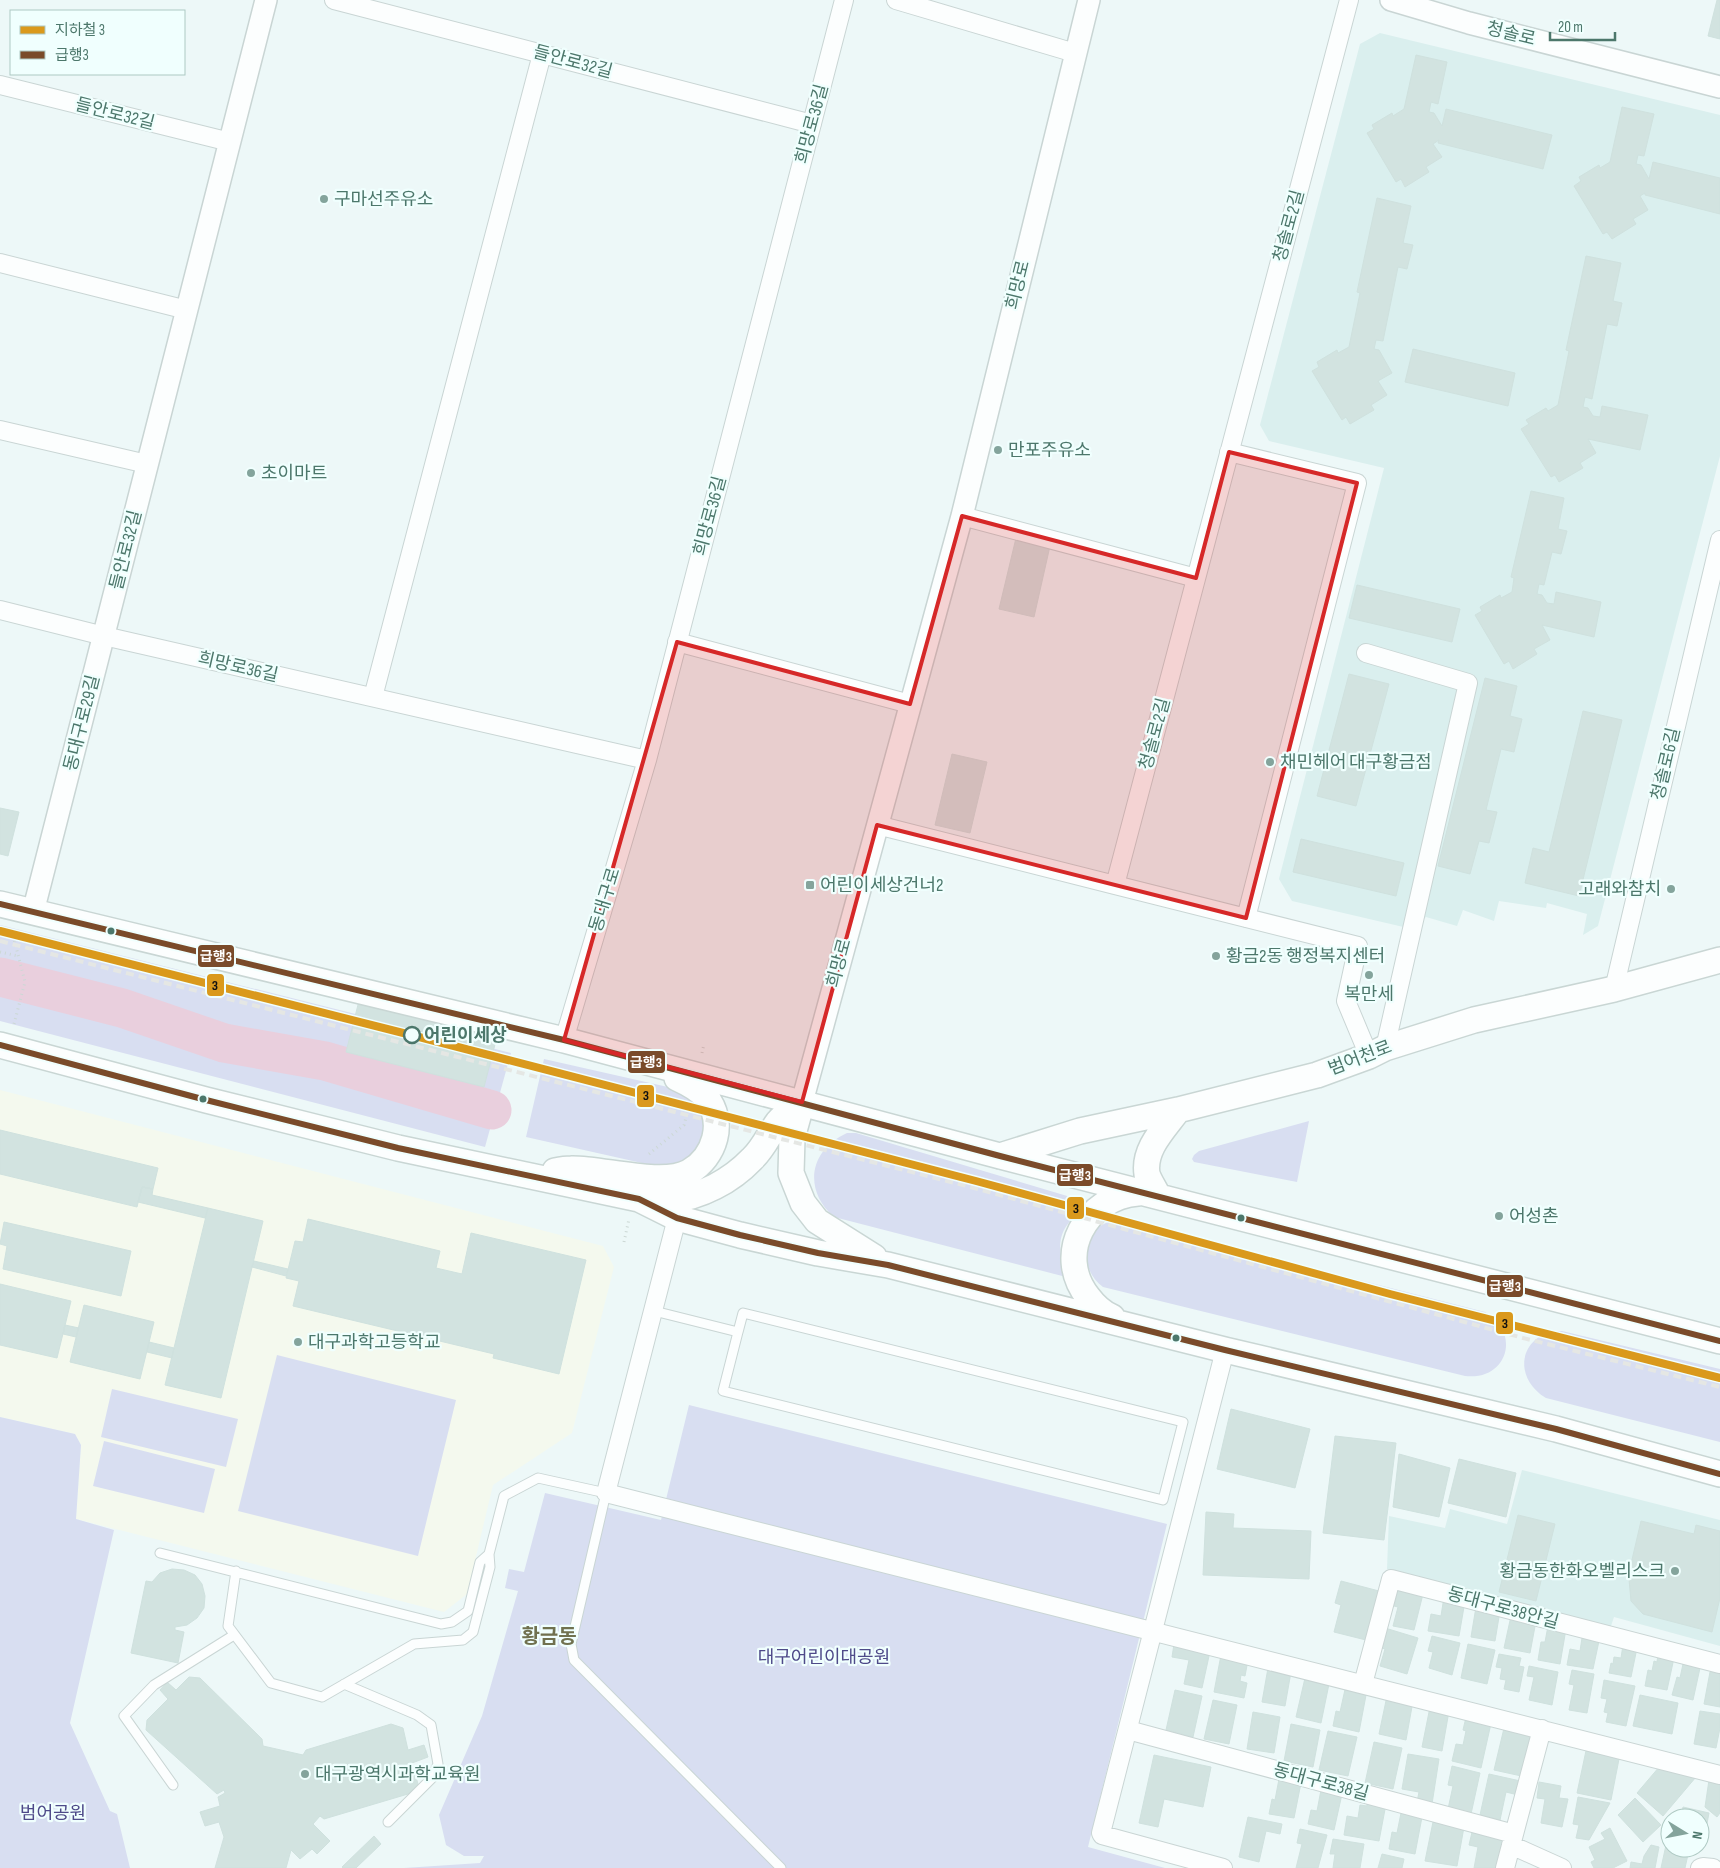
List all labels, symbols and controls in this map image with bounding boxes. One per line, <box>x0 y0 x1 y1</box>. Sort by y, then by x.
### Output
legend <box>10 10 185 75</box>
scale bar <box>1550 10 1615 42</box>
street label: 청솔로 <box>1484 18 1538 50</box>
text: 20 m <box>1558 18 1583 37</box>
text: 지하철 3 <box>55 21 105 40</box>
street label: 들안로32길 <box>531 41 615 83</box>
text: 급행3 <box>55 46 89 65</box>
street label: 희망로36길 <box>791 82 833 166</box>
street label: 들안로32길 <box>73 94 157 134</box>
street label: 청솔로2길 <box>1269 188 1309 264</box>
place label: 구마선주유소 <box>334 189 433 210</box>
marker: 구마선주유소 <box>318 193 330 205</box>
street label: 희망로 <box>1002 258 1034 312</box>
place label: 만포주유소 <box>1008 440 1091 461</box>
marker: 만포주유소 <box>992 444 1004 456</box>
place label: 초이마트 <box>261 463 327 484</box>
marker: 초이마트 <box>245 467 257 479</box>
street label: 희망로36길 <box>689 474 731 558</box>
street label: 들안로32길 <box>106 508 146 592</box>
street label: 희망로36길 <box>196 648 280 686</box>
street label: 동대구로29길 <box>60 673 104 773</box>
street label: 청솔로2길 <box>1135 696 1175 772</box>
street label: 청솔로6길 <box>1647 726 1685 802</box>
place label: 채민헤어 대구황금점 <box>1280 752 1432 773</box>
marker: 채민헤어 대구황금점 <box>1264 756 1276 768</box>
street label: 동대구로 <box>585 865 625 935</box>
place label: 어린이세상건너2 <box>820 875 943 896</box>
marker: 어린이세상건너2 <box>804 879 816 891</box>
place label: 고래와참치 <box>1578 879 1661 900</box>
marker: 고래와참치 <box>1665 883 1677 895</box>
unlabelled marker <box>106 926 116 936</box>
street label: 희망로 <box>822 936 856 990</box>
line badge: 급행3 <box>197 944 235 968</box>
place label: 황금2동 행정복지센터 <box>1226 946 1385 967</box>
text: 급행3 <box>200 948 232 965</box>
marker: 황금2동 행정복지센터 <box>1210 950 1222 962</box>
marker: 복만세 <box>1363 969 1375 981</box>
line badge: 3 <box>206 973 225 997</box>
text: 3 <box>212 977 218 994</box>
place label: 복만세 <box>1344 984 1394 1005</box>
place label: 어린이세상 <box>424 1025 507 1046</box>
marker: 어린이세상 <box>403 1026 421 1044</box>
street label: 범어천로 <box>1325 1036 1395 1080</box>
line badge: 급행3 <box>627 1050 666 1074</box>
text: 급행3 <box>630 1054 662 1071</box>
line badge: 3 <box>636 1084 655 1108</box>
text: 3 <box>643 1087 649 1104</box>
unlabelled marker <box>198 1094 208 1104</box>
line badge: 급행3 <box>1056 1163 1094 1187</box>
text: 급행3 <box>1059 1167 1091 1184</box>
line badge: 3 <box>1066 1196 1085 1220</box>
text: 3 <box>1073 1200 1079 1217</box>
place label: 어성촌 <box>1509 1206 1559 1227</box>
marker: 어성촌 <box>1493 1210 1505 1222</box>
unlabelled marker <box>1236 1213 1246 1223</box>
line badge: 급행3 <box>1486 1274 1524 1298</box>
text: 급행3 <box>1489 1278 1521 1295</box>
line badge: 3 <box>1495 1311 1514 1335</box>
text: 3 <box>1502 1315 1508 1332</box>
place label: 대구과학고등학교 <box>308 1332 440 1353</box>
unlabelled marker <box>1171 1333 1181 1343</box>
marker: 대구과학고등학교 <box>292 1336 304 1348</box>
place label: 황금동한화오벨리스크 <box>1499 1561 1665 1582</box>
marker: 황금동한화오벨리스크 <box>1669 1565 1681 1577</box>
street label: 동대구로38안길 <box>1445 1583 1561 1633</box>
district label: 황금동 <box>521 1625 577 1649</box>
park label: 대구어린이대공원 <box>758 1647 890 1668</box>
street label: 동대구로38길 <box>1271 1759 1371 1805</box>
place label: 대구광역시과학교육원 <box>315 1764 481 1785</box>
marker: 대구광역시과학교육원 <box>299 1768 311 1780</box>
park label: 범어공원 <box>20 1803 86 1824</box>
north arrow <box>1660 1808 1710 1858</box>
text: N <box>1688 1830 1706 1840</box>

